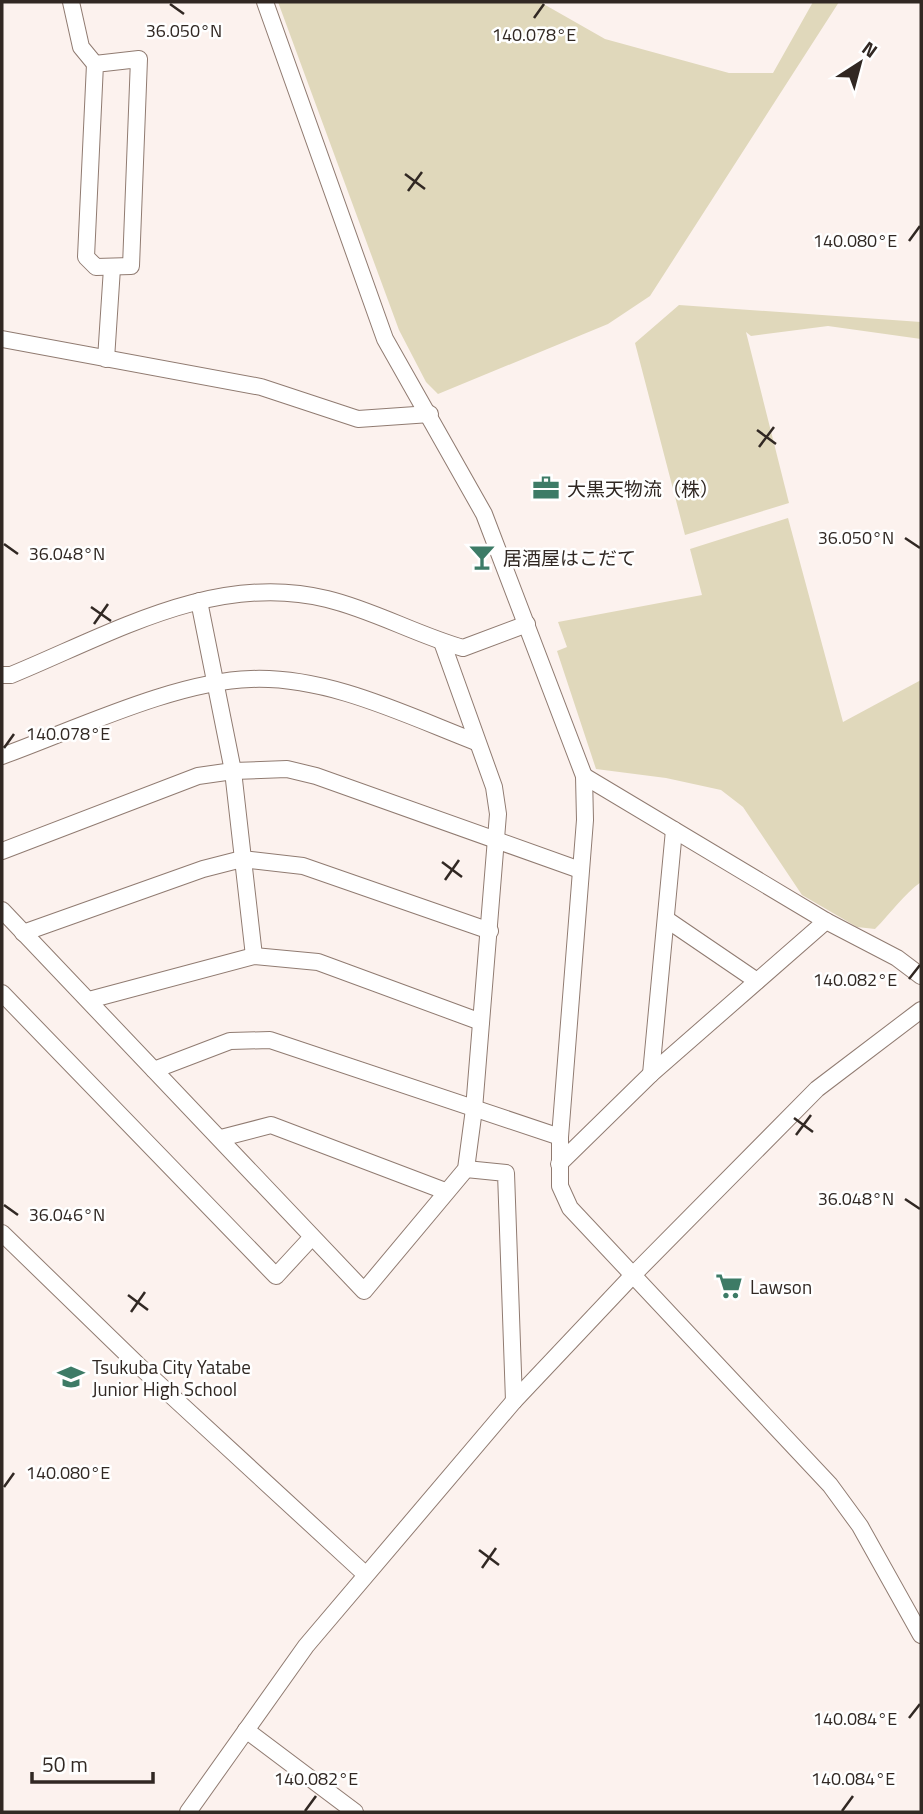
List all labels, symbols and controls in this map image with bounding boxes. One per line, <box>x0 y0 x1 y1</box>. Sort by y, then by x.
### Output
text: 36.050°N <box>146 17 222 44</box>
text: 140.078°E <box>492 21 576 48</box>
north arrow <box>825 28 895 98</box>
text: N <box>856 33 884 64</box>
text: 140.080°E <box>813 227 897 254</box>
office icon: 大黒天物流（株） <box>531 473 561 503</box>
place label: 大黒天物流（株） <box>567 474 719 503</box>
text: 36.050°N <box>818 524 894 551</box>
text: 36.048°N <box>29 540 105 567</box>
bar icon: 居酒屋はこだて <box>467 542 497 572</box>
place label: 居酒屋はこだて <box>503 543 636 572</box>
text: 140.078°E <box>26 720 110 747</box>
text: 140.082°E <box>813 966 897 993</box>
text: 36.048°N <box>818 1185 894 1212</box>
text: 36.046°N <box>29 1201 105 1228</box>
supermarket icon: Lawson <box>714 1271 744 1301</box>
place label: Lawson <box>750 1272 812 1301</box>
place label: Tsukuba City Yatabe Junior High School <box>92 1352 251 1403</box>
school or university icon: Tsukuba City Yatabe Junior High School <box>56 1362 86 1392</box>
text: 140.080°E <box>26 1459 110 1486</box>
text: 140.084°E <box>813 1705 897 1732</box>
scale bar <box>32 1741 152 1785</box>
text: 50 m <box>42 1748 88 1780</box>
text: 140.082°E <box>274 1765 358 1792</box>
text: 140.084°E <box>811 1765 895 1792</box>

